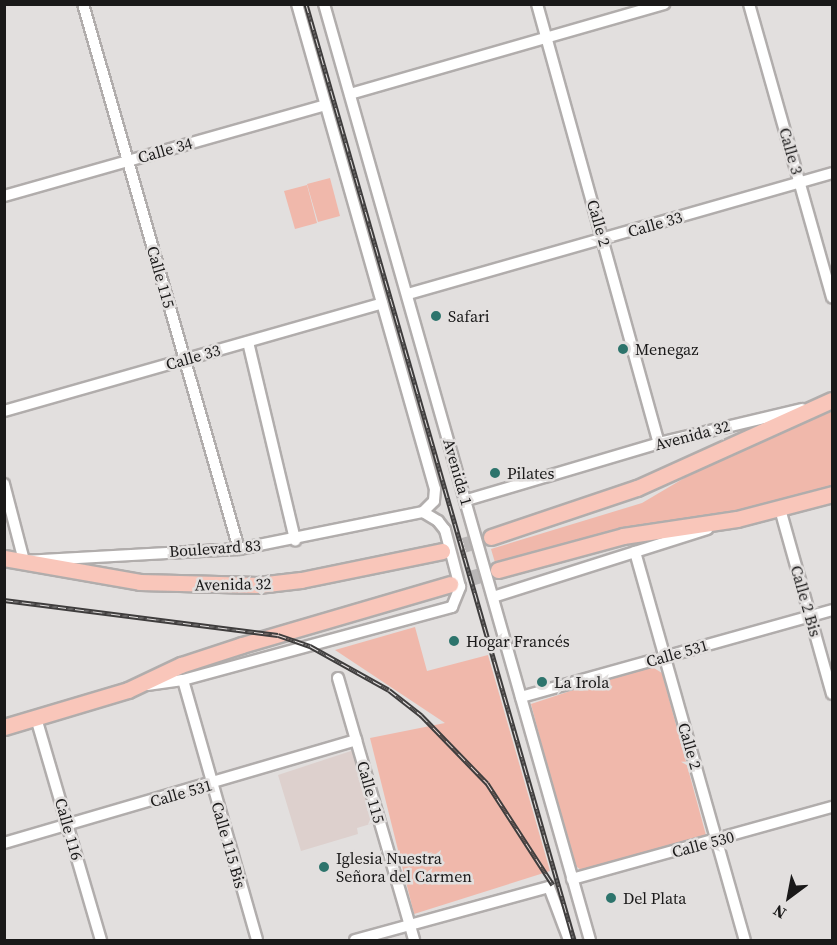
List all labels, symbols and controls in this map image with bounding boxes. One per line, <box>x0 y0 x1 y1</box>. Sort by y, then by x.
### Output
street label: Calle 3 <box>775 125 807 177</box>
street label: Calle 34 <box>136 133 194 167</box>
street label: Calle 2 <box>583 197 615 249</box>
street label: Calle 33 <box>626 207 684 241</box>
street label: Calle 115 <box>143 244 179 310</box>
place label: Safari <box>448 306 490 326</box>
marker: Safari <box>429 309 443 323</box>
place label: Menegaz <box>635 339 699 359</box>
street label: Calle 33 <box>164 340 222 374</box>
marker: Menegaz <box>616 342 630 356</box>
street label: Avenida 32 <box>652 416 732 454</box>
street label: Avenida 1 <box>439 436 477 508</box>
place label: Pilates <box>507 463 554 483</box>
marker: Pilates <box>488 466 502 480</box>
street label: Boulevard 83 <box>168 535 262 561</box>
street label: Calle 2 Bis <box>787 563 825 639</box>
street label: Avenida 32 <box>194 574 272 594</box>
place label: Hogar Francés <box>466 631 570 651</box>
marker: Hogar Francés <box>447 634 461 648</box>
street label: Calle 531 <box>644 635 710 671</box>
place label: La Irola <box>554 672 609 692</box>
marker: La Irola <box>535 675 549 689</box>
street label: Calle 2 <box>674 720 706 772</box>
street label: Calle 115 <box>353 759 389 825</box>
street label: Calle 531 <box>148 775 214 811</box>
street label: Calle 116 <box>51 796 87 862</box>
street label: Calle 115 Bis <box>207 799 251 891</box>
street label: Calle 530 <box>670 826 736 862</box>
place label: Iglesia Nuestra Señora del Carmen <box>336 848 472 886</box>
marker: Iglesia Nuestra Señora del Carmen <box>317 860 331 874</box>
north arrow <box>759 867 819 927</box>
place label: Del Plata <box>623 888 686 908</box>
marker: Del Plata <box>604 891 618 905</box>
text: N <box>769 900 790 925</box>

